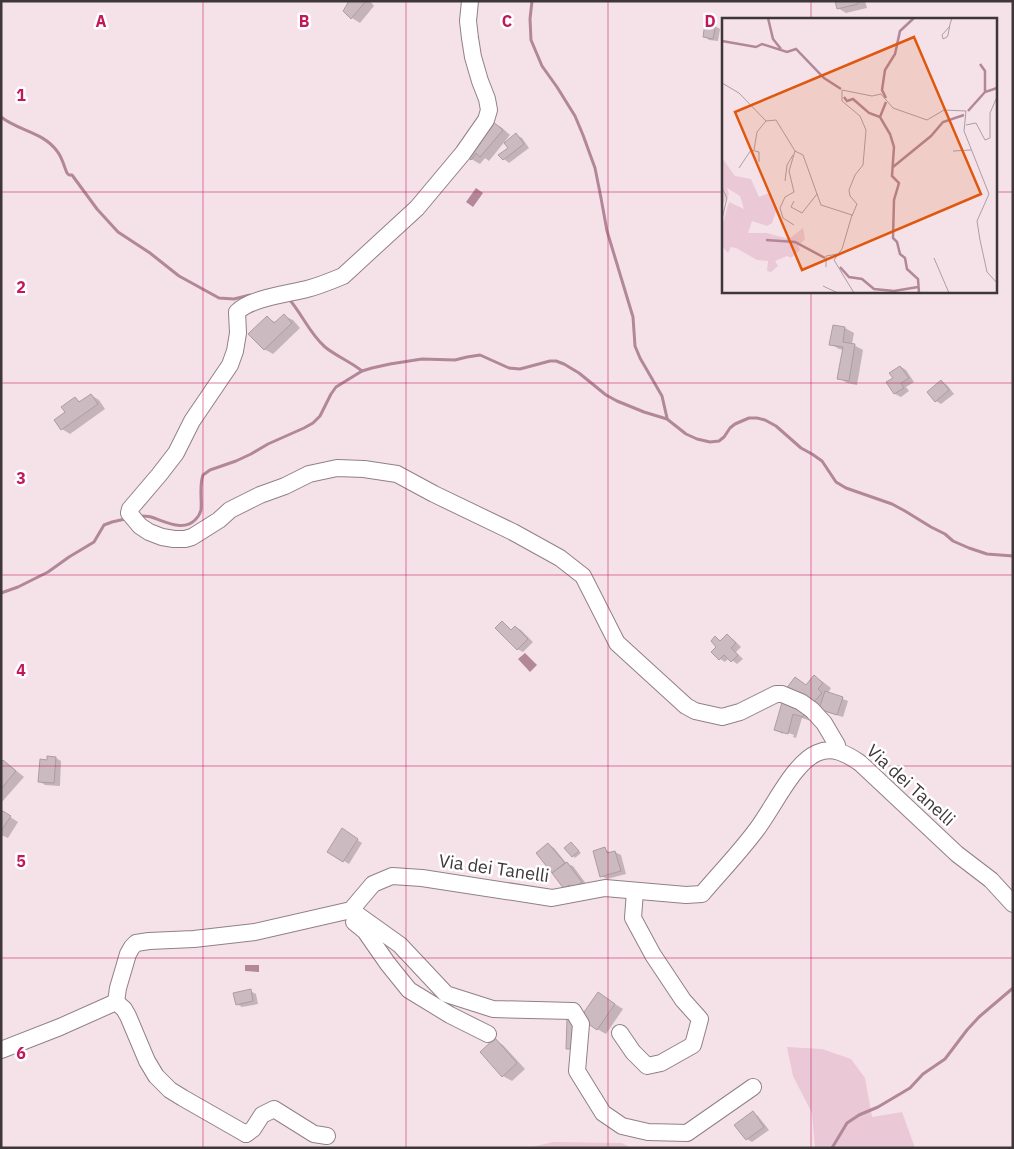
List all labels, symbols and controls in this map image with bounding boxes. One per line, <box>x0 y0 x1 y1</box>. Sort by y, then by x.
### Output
text: A <box>96 11 107 31</box>
text: B <box>299 11 310 31</box>
text: C <box>502 11 512 31</box>
text: D <box>704 11 716 31</box>
inset map <box>722 18 996 292</box>
text: 1 <box>16 85 26 105</box>
text: 2 <box>16 277 26 297</box>
text: 3 <box>16 468 26 488</box>
text: 4 <box>16 660 26 680</box>
street label: Via dei Tanelli <box>862 739 960 831</box>
street label: Via dei Tanelli <box>437 849 551 887</box>
text: 5 <box>16 851 26 871</box>
text: 6 <box>16 1043 26 1063</box>

